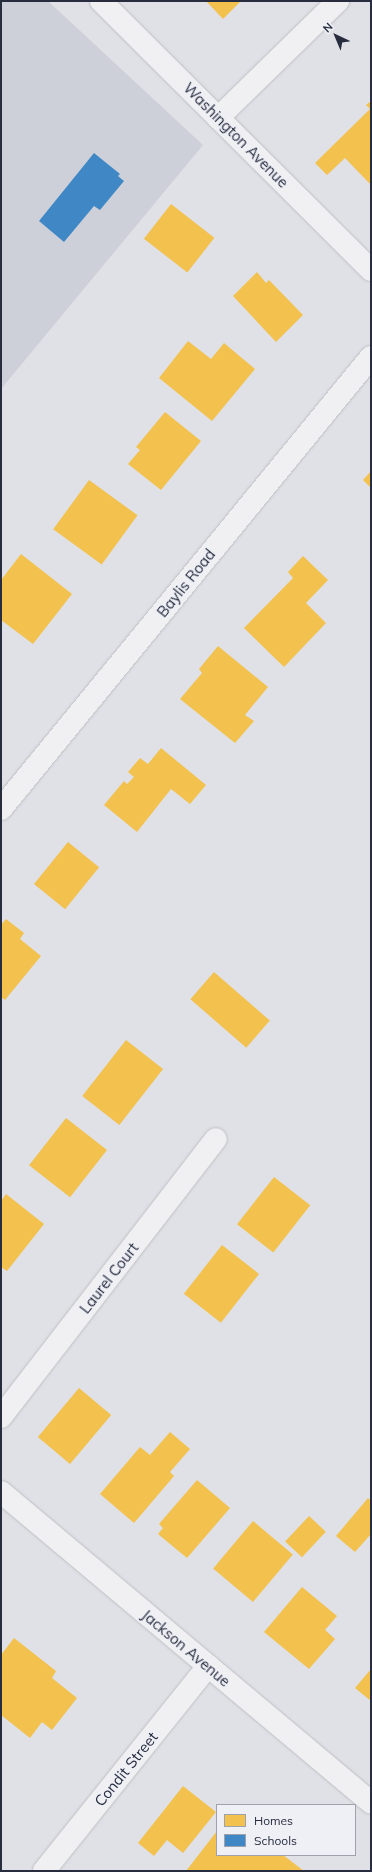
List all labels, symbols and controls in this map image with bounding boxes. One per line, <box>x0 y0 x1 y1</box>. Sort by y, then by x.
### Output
north arrow <box>316 16 356 56</box>
text: N <box>320 19 336 35</box>
street label: Washington Avenue <box>180 79 292 191</box>
street label: Baylis Road <box>153 545 219 621</box>
street label: Laurel Court <box>76 1239 142 1317</box>
street label: Jackson Avenue <box>138 1606 234 1690</box>
street label: Condit Street <box>91 1728 161 1810</box>
legend <box>216 1804 356 1856</box>
text: Homes <box>254 1813 293 1828</box>
text: Schools <box>254 1833 297 1848</box>

